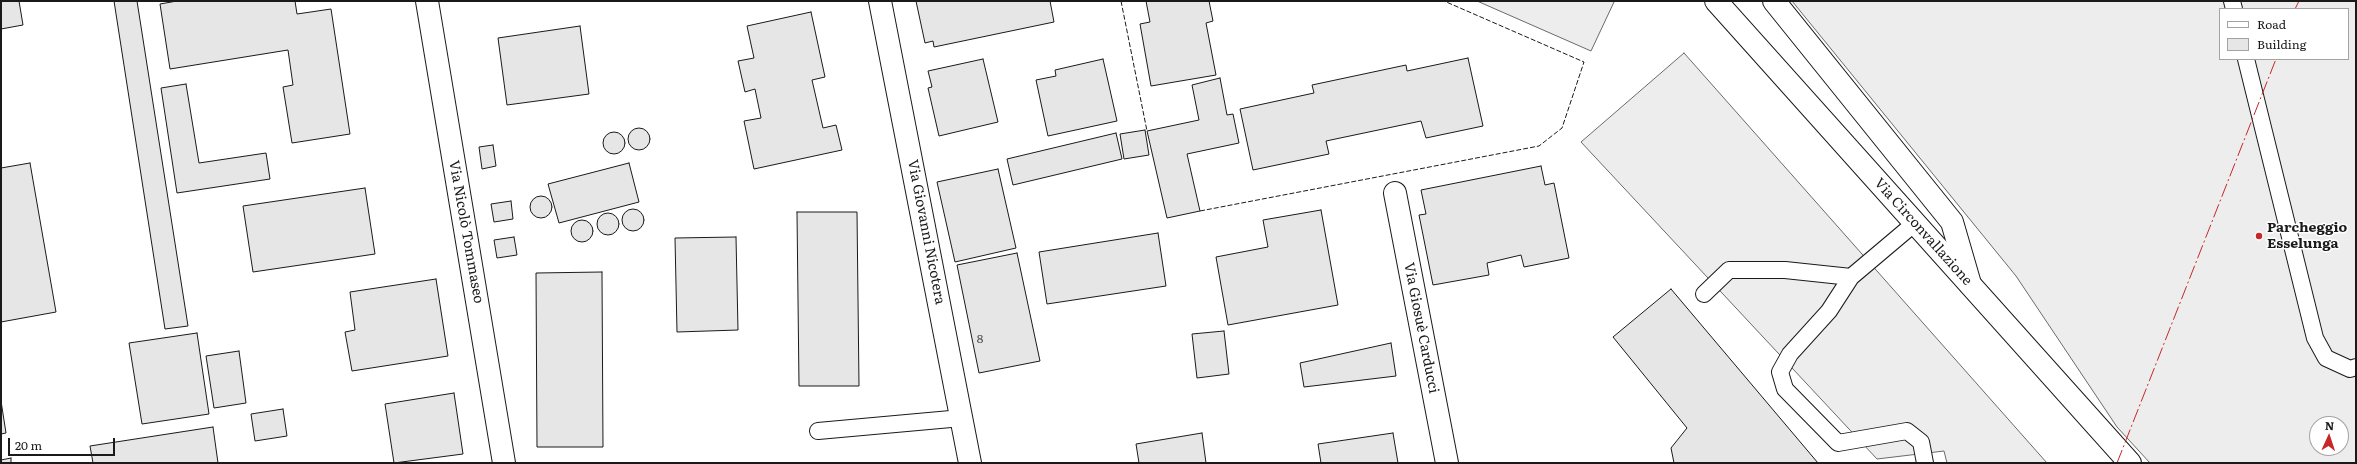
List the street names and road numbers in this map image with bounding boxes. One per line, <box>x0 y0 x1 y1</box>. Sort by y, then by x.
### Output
street label: Via Giovanni Nicotera <box>904 158 948 306</box>
street label: Via Nicolò Tommaseo <box>445 159 487 305</box>
street label: Via Circonvallazione <box>1870 175 1976 289</box>
street label: Via Giosuè Carducci <box>1400 261 1442 395</box>

